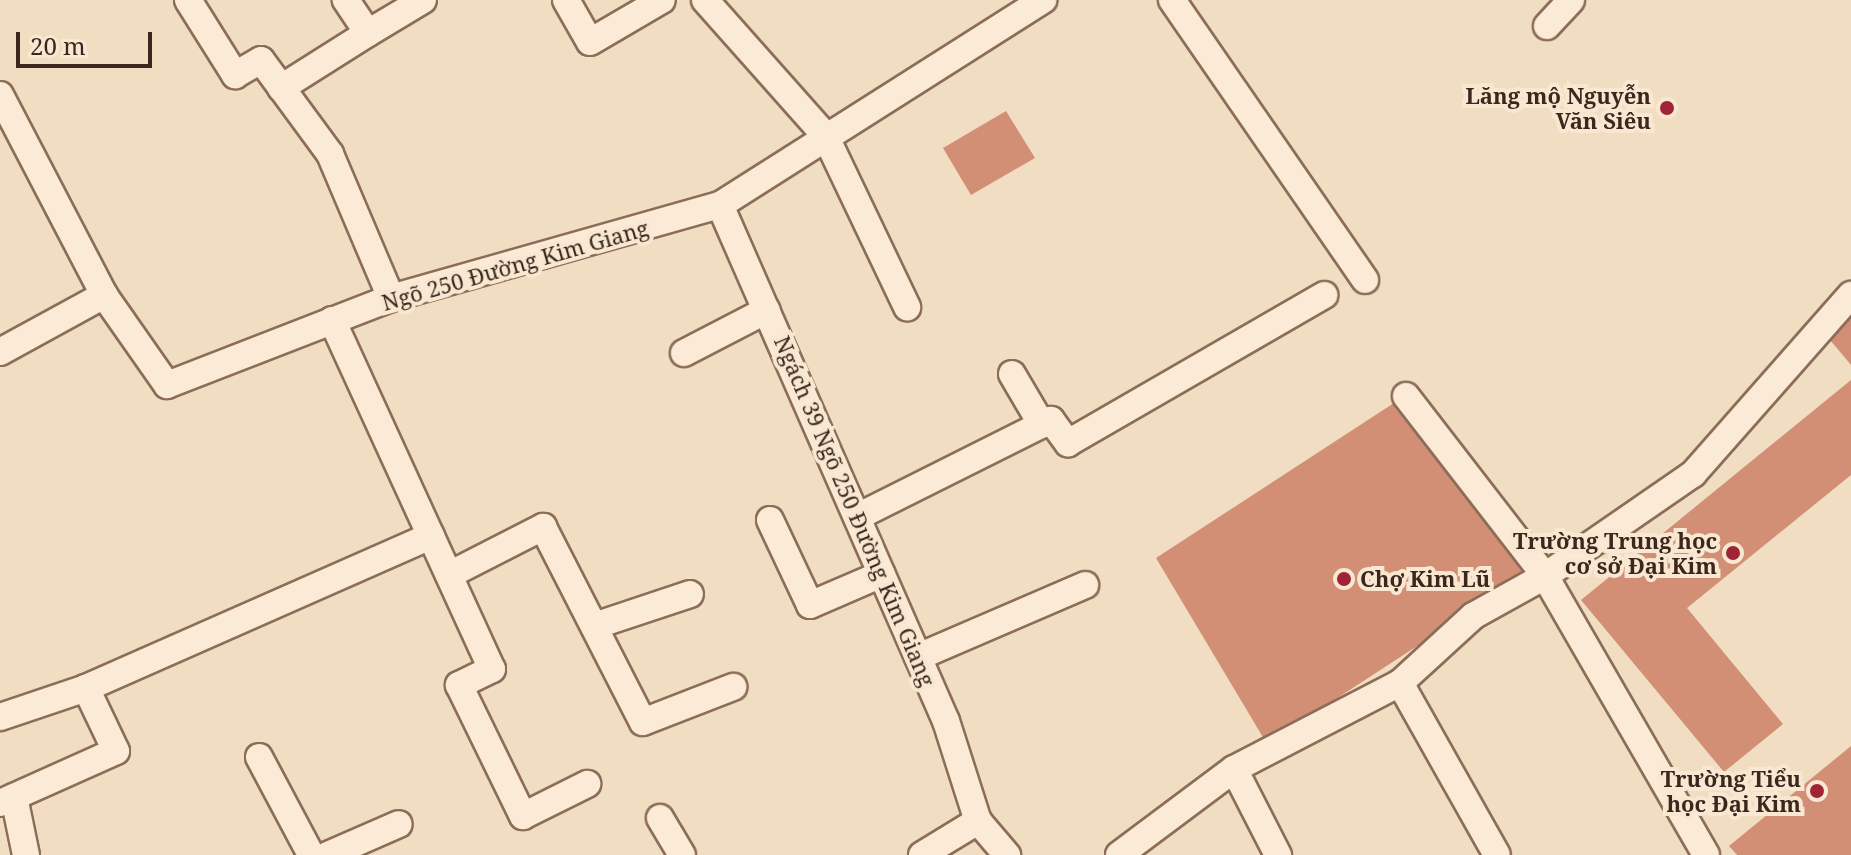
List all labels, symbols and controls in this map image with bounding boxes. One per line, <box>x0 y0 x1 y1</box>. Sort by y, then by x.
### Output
scale bar <box>20 16 156 66</box>
text: 20 m <box>30 29 86 62</box>
place label: Lăng mộ Nguyễn Văn Siêu <box>1465 82 1651 134</box>
marker: Lăng mộ Nguyễn Văn Siêu <box>1658 99 1676 117</box>
street label: Ngõ 250 Đường Kim Giang <box>379 214 651 316</box>
street label: Ngách 39 Ngõ 250 Đường Kim Giang <box>769 332 941 690</box>
place label: Trường Trung học cơ sở Đại Kim <box>1513 527 1717 578</box>
marker: Trường Trung học cơ sở Đại Kim <box>1724 544 1742 562</box>
place label: Chợ Kim Lũ <box>1360 566 1490 592</box>
marker: Chợ Kim Lũ <box>1335 570 1353 588</box>
place label: Trường Tiểu học Đại Kim <box>1661 765 1801 816</box>
marker: Trường Tiểu học Đại Kim <box>1808 782 1826 800</box>

